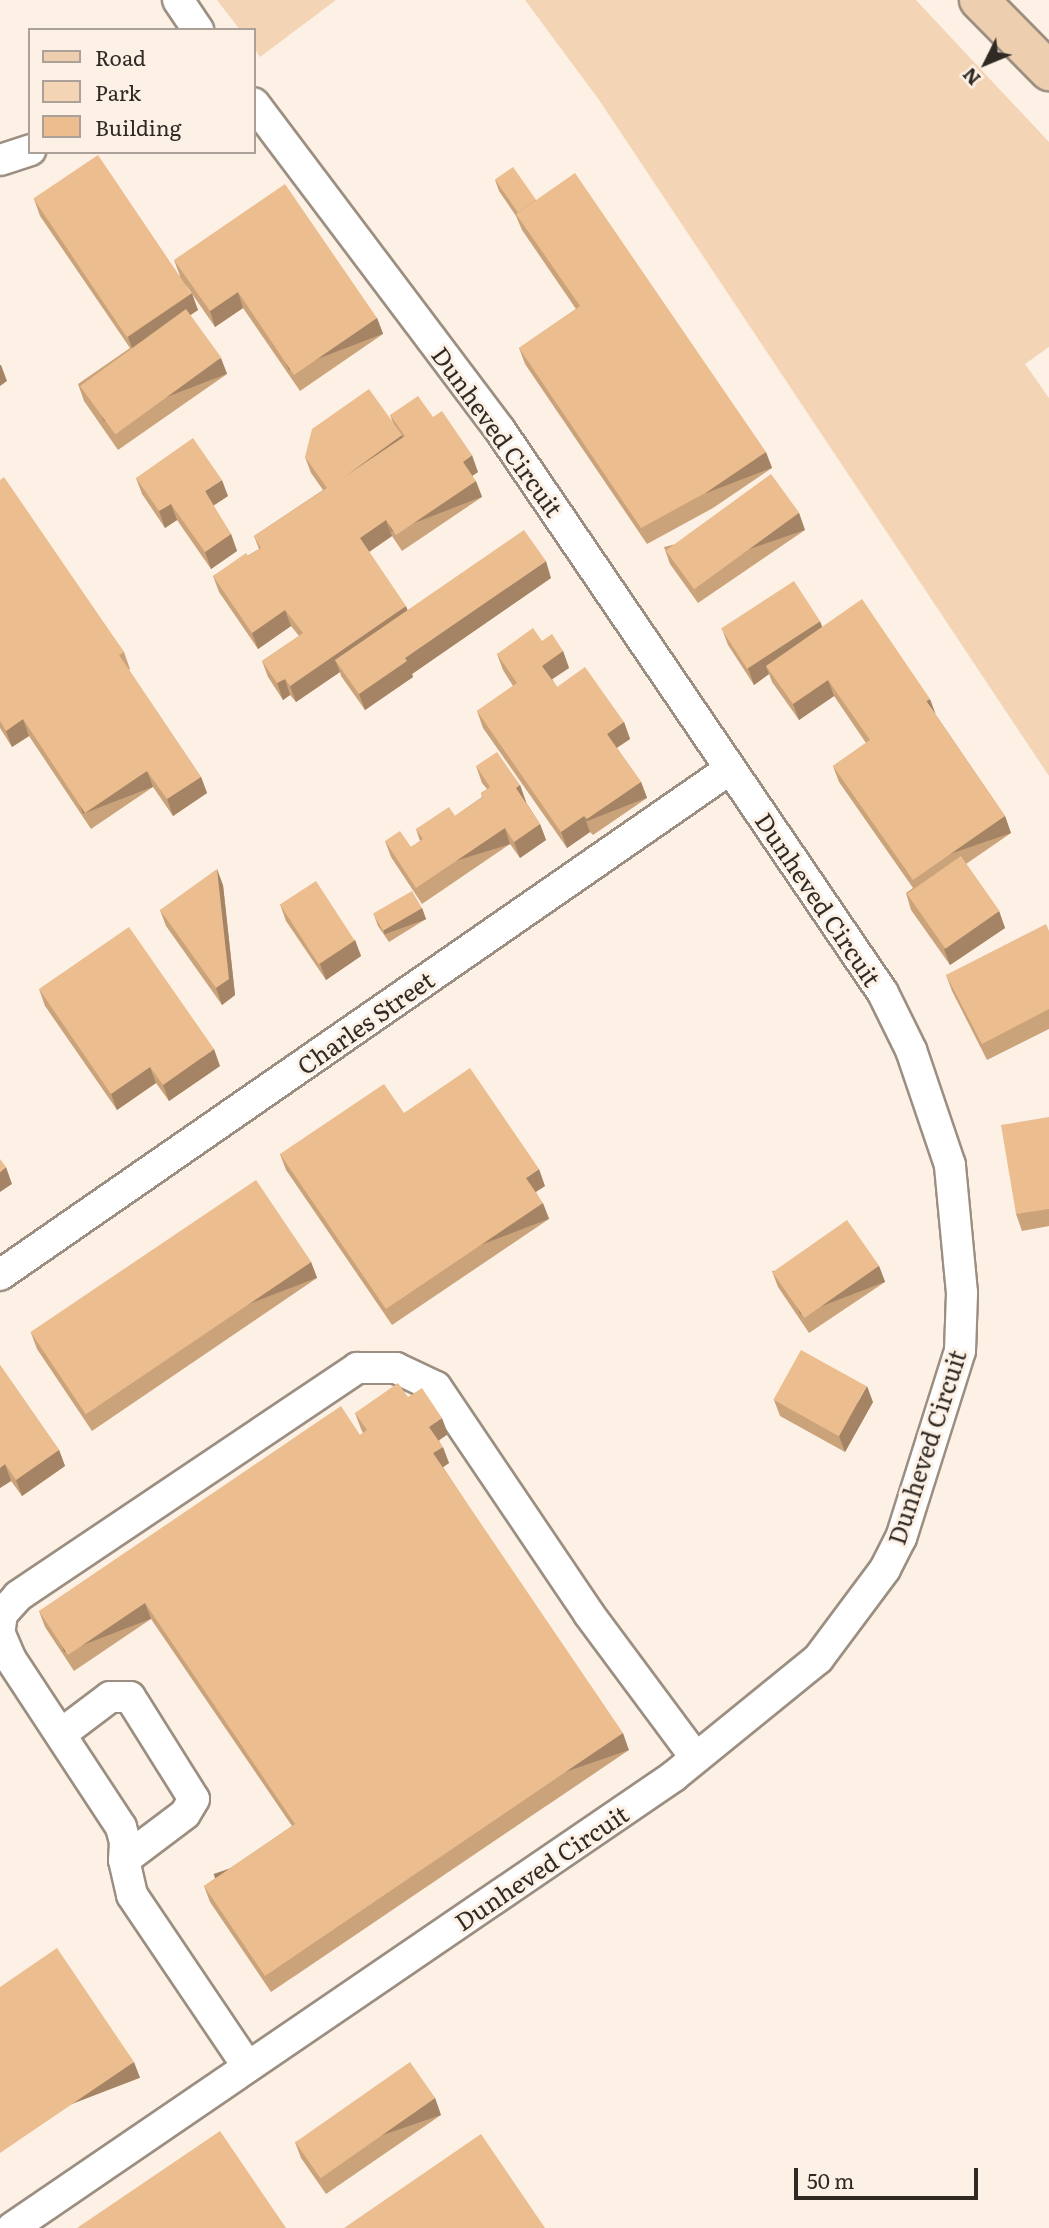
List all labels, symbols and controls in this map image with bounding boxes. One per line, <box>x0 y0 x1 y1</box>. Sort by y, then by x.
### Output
legend <box>28 28 256 154</box>
north arrow <box>951 28 1021 98</box>
text: Road <box>95 41 146 72</box>
text: N <box>955 62 986 93</box>
text: Park <box>95 76 141 107</box>
text: Building <box>95 111 181 142</box>
street label: Dunheved Circuit <box>427 340 569 522</box>
street label: Dunheved Circuit <box>750 807 888 991</box>
street label: Charles Street <box>291 964 439 1080</box>
street label: Dunheved Circuit <box>881 1346 971 1548</box>
street label: Dunheved Circuit <box>449 1798 633 1936</box>
scale bar <box>797 2154 981 2198</box>
text: 50 m <box>807 2164 854 2195</box>

